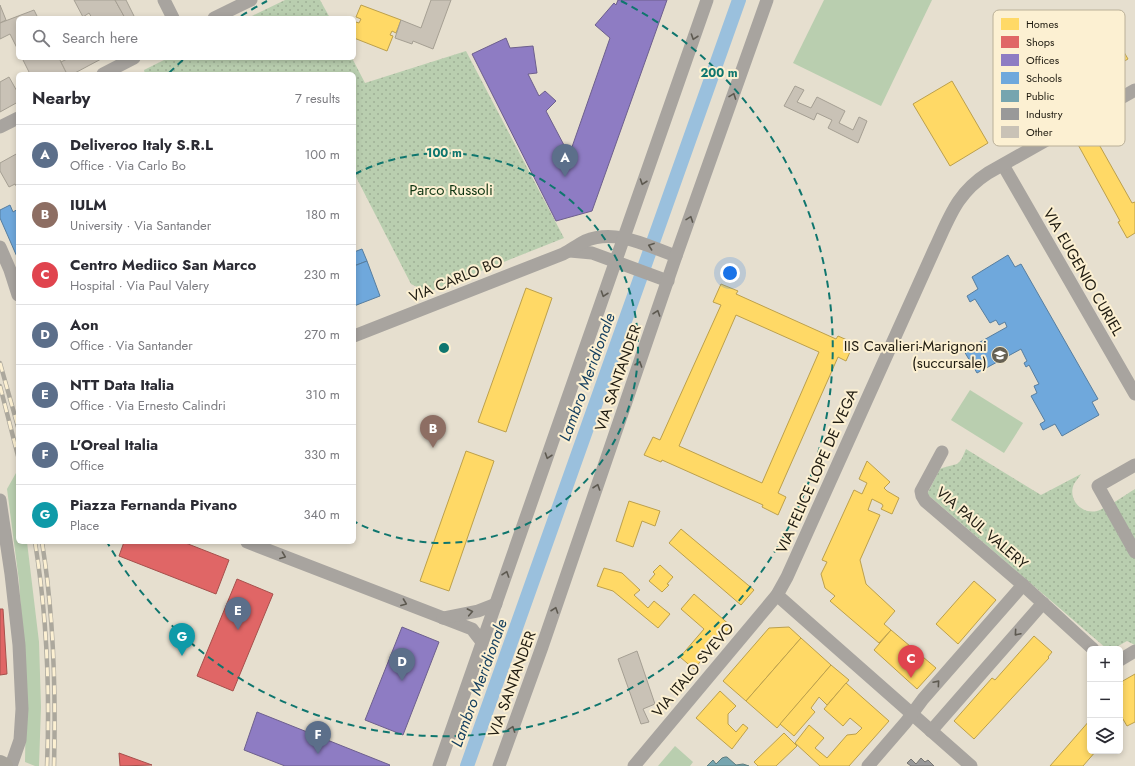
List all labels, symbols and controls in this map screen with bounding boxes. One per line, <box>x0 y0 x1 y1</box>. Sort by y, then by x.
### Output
legend <box>993 10 1125 146</box>
search box <box>16 16 356 60</box>
text: Homes <box>1026 16 1059 32</box>
icon: search <box>30 27 52 49</box>
text: Search here <box>62 27 138 49</box>
one-way arrow <box>690 33 699 40</box>
text: Shops <box>1026 34 1055 50</box>
text: Offices <box>1026 52 1060 68</box>
text: 200 m <box>700 64 738 82</box>
text: Schools <box>1026 70 1063 86</box>
text: Nearby <box>32 86 90 110</box>
text: Public <box>1026 88 1055 104</box>
text: 7 results <box>295 89 340 108</box>
one-way arrow <box>729 93 737 100</box>
text: Industry <box>1026 106 1063 122</box>
text: Other <box>1026 124 1053 140</box>
text: Deliveroo Italy S.R.L <box>70 134 213 156</box>
text: 100 m <box>426 144 462 162</box>
pin: A <box>552 144 578 177</box>
text: A <box>40 145 50 164</box>
text: 100 m <box>305 145 340 164</box>
text: Office · Via Carlo Bo <box>70 156 186 175</box>
park label: Parco Russoli <box>409 179 493 201</box>
one-way arrow <box>639 179 648 186</box>
text: IULM <box>70 194 107 216</box>
street label: VIA EUGENIO CURIEL <box>1038 204 1129 340</box>
text: B <box>41 205 49 224</box>
text: 180 m <box>305 205 340 224</box>
text: University · Via Santander <box>70 216 211 235</box>
one-way arrow <box>685 216 693 223</box>
one-way arrow <box>647 243 654 251</box>
street label: VIA CARLO BO <box>406 250 506 308</box>
text: Centro Mediico San Marco <box>70 254 256 276</box>
your location <box>720 263 740 283</box>
text: C <box>40 265 50 284</box>
text: 230 m <box>304 265 340 284</box>
text: Hospital · Via Paul Valery <box>70 276 209 295</box>
one-way arrow <box>600 291 609 298</box>
water label: Lambro Meridionale <box>553 310 621 444</box>
one-way arrow <box>652 310 660 317</box>
text: Aon <box>70 314 99 336</box>
street label: VIA SANTANDER <box>589 321 647 434</box>
text: D <box>40 325 50 344</box>
text: 270 m <box>304 325 340 344</box>
place label: IIS Cavalieri-Marignoni (succursale) <box>844 335 987 374</box>
text: Office · Via Santander <box>70 336 193 355</box>
centre of rings <box>437 341 451 355</box>
school or university icon: IIS Cavalieri-Marignoni (succursale) <box>990 345 1010 365</box>
one-way arrow <box>634 361 643 368</box>
text: NTT Data Italia <box>70 374 174 396</box>
text: E <box>41 385 49 404</box>
text: 310 m <box>305 385 340 404</box>
street label: VIA FELICE LOPE DE VEGA <box>771 385 863 557</box>
text: Office · Via Ernesto Calindri <box>70 396 226 415</box>
pin: B <box>420 415 446 448</box>
text: L'Oreal Italia <box>70 434 158 456</box>
text: F <box>41 445 49 464</box>
text: 330 m <box>304 445 340 464</box>
one-way arrow <box>544 452 552 459</box>
text: Office <box>70 456 104 475</box>
street label: VIA PAUL VALERY <box>931 482 1033 575</box>
one-way arrow <box>592 484 601 491</box>
text: Piazza Fernanda Pivano <box>70 494 237 516</box>
text: G <box>40 505 50 524</box>
text: 340 m <box>303 505 340 524</box>
text: Place <box>70 516 99 535</box>
one-way arrow <box>279 552 286 560</box>
one-way arrow <box>501 571 510 578</box>
pin: E <box>225 597 251 630</box>
one-way arrow <box>401 598 408 606</box>
one-way arrow <box>550 607 559 614</box>
one-way arrow <box>467 609 473 617</box>
water label: Lambro Meridionale <box>445 616 513 750</box>
street label: VIA ITALO SVEVO <box>647 618 739 722</box>
pin: G <box>169 623 195 656</box>
street label: VIA SANTANDER <box>483 627 542 740</box>
one-way arrow <box>1015 628 1022 635</box>
pin: C <box>898 645 924 678</box>
map controls <box>1087 646 1123 754</box>
button: + <box>1087 646 1123 682</box>
pin: D <box>389 648 415 681</box>
one-way arrow <box>932 680 939 688</box>
button: − <box>1087 682 1123 718</box>
button: layers <box>1087 718 1123 754</box>
pin: F <box>305 721 331 754</box>
one-way arrow <box>507 726 516 733</box>

